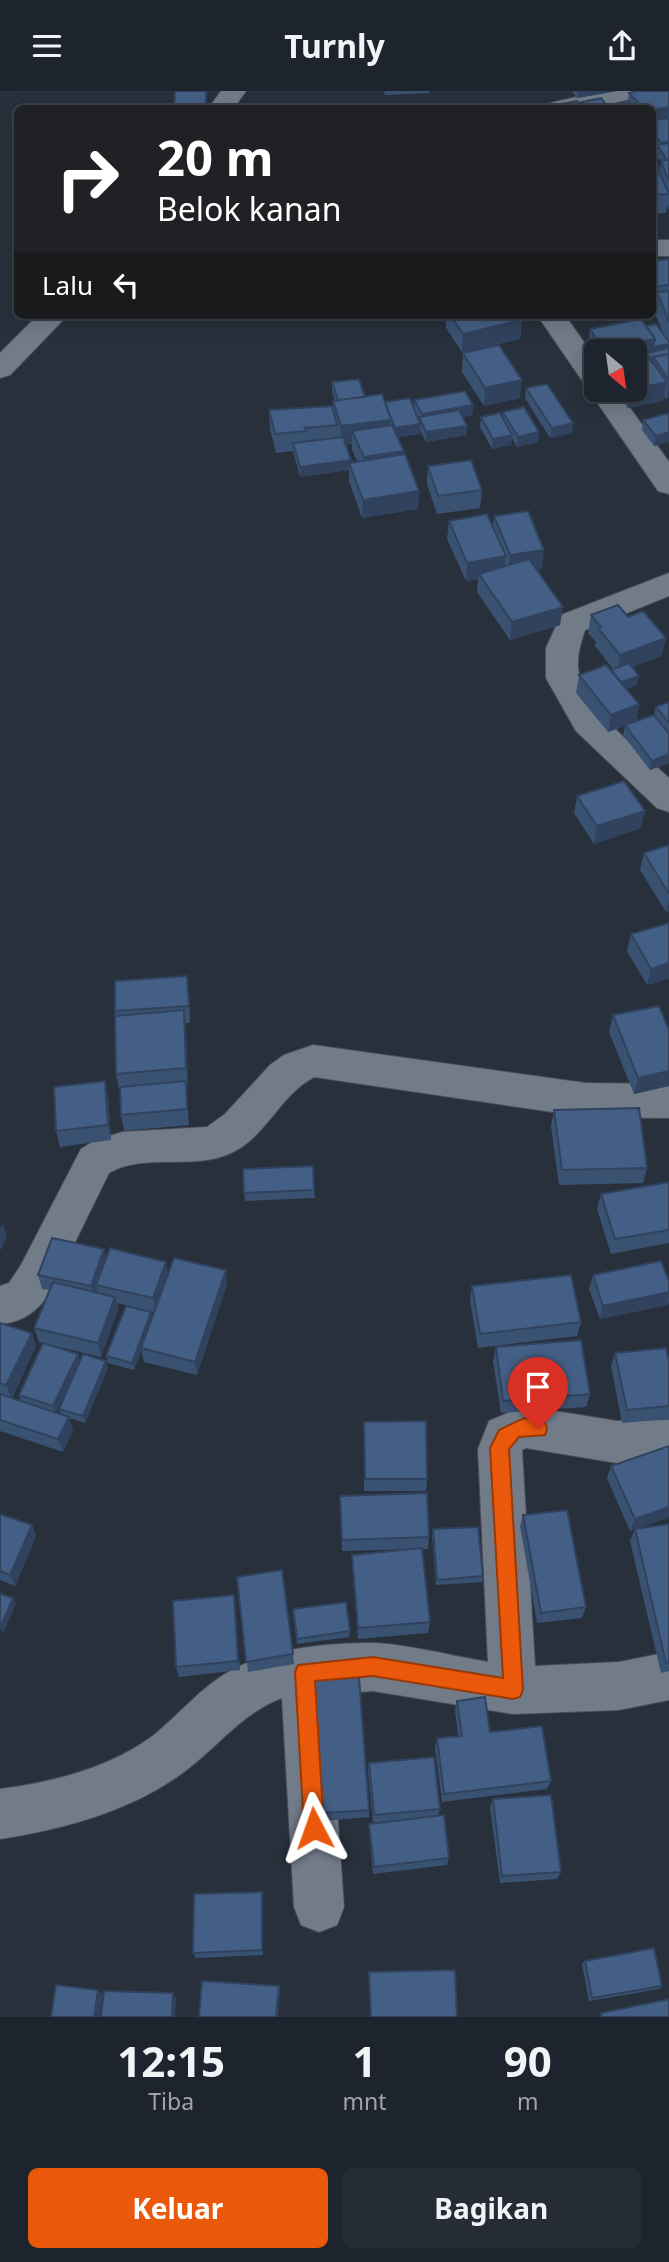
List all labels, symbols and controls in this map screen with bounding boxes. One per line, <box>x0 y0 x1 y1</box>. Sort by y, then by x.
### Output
text: Turnly <box>284 24 385 67</box>
icon: menu <box>28 27 66 65</box>
icon: share <box>603 27 641 65</box>
text: 20 m <box>157 124 274 190</box>
icon: right <box>42 133 133 224</box>
text: Belok kanan <box>157 187 341 230</box>
icon: left <box>107 266 145 304</box>
text: Lalu <box>42 267 93 303</box>
north arrow <box>584 339 648 403</box>
map controls <box>584 339 647 402</box>
pin <box>508 1357 568 1429</box>
icon: arrive <box>519 1368 557 1406</box>
position arrow <box>277 1791 351 1865</box>
text: 12:15 <box>117 2032 225 2089</box>
text: 1 <box>352 2032 376 2089</box>
text: 90 <box>504 2032 552 2089</box>
text: Tiba <box>148 2085 194 2117</box>
text: mnt <box>342 2085 386 2117</box>
text: m <box>517 2085 538 2117</box>
button: Keluar <box>28 2168 328 2248</box>
button: Bagikan <box>342 2168 641 2248</box>

